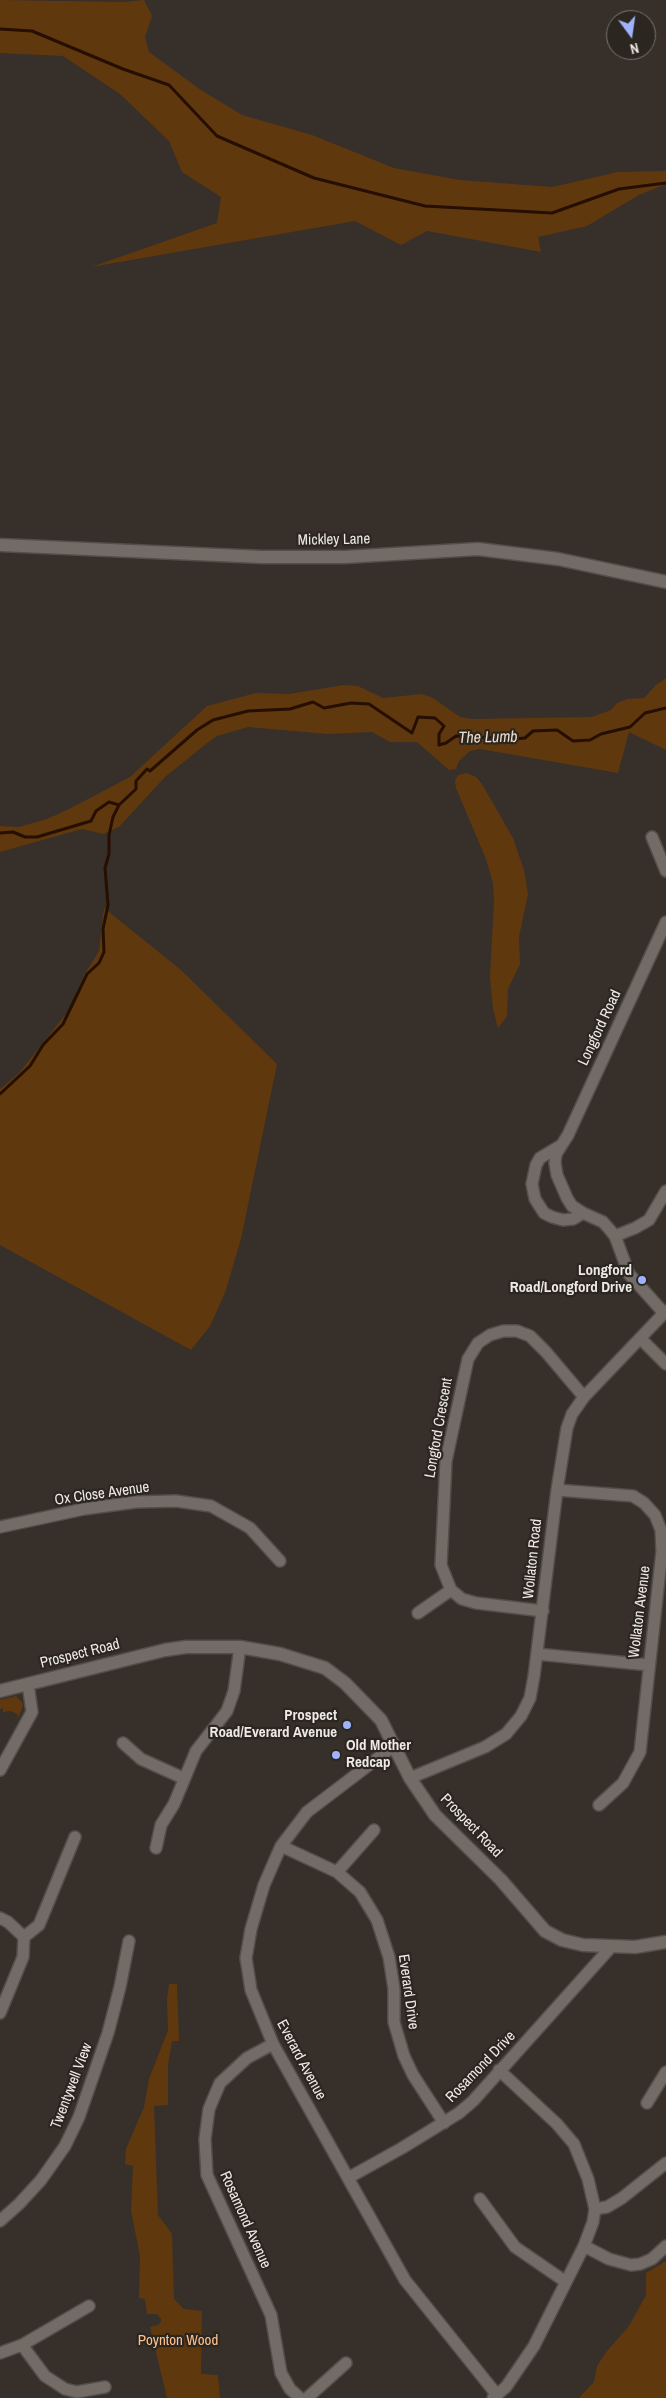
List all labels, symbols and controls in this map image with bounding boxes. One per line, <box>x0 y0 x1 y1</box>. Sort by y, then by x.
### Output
north arrow <box>606 10 656 60</box>
text: N <box>628 39 641 58</box>
street label: Mickley Lane <box>298 530 370 550</box>
water label: The Lumb <box>458 728 518 748</box>
street label: Longford Road <box>575 987 625 1069</box>
place label: Longford Road/Longford Drive <box>510 1262 632 1297</box>
marker: Longford Road/Longford Drive <box>636 1274 648 1286</box>
street label: Longford Crescent <box>421 1377 457 1479</box>
street label: Ox Close Avenue <box>53 1478 151 1510</box>
street label: Wollaton Road <box>520 1518 546 1600</box>
street label: Wollaton Avenue <box>625 1565 655 1659</box>
street label: Prospect Road <box>38 1635 122 1673</box>
place label: Prospect Road/Everard Avenue <box>210 1707 337 1742</box>
marker: Prospect Road/Everard Avenue <box>341 1719 353 1731</box>
place label: Old Mother Redcap <box>346 1737 411 1772</box>
marker: Old Mother Redcap <box>330 1749 342 1761</box>
street label: Prospect Road <box>436 1790 506 1862</box>
street label: Everard Drive <box>394 1953 422 2031</box>
street label: Everard Avenue <box>272 2017 330 2103</box>
street label: Rosamond Drive <box>442 2028 520 2106</box>
street label: Twentywell View <box>47 2040 97 2132</box>
street label: Rosamond Avenue <box>216 2169 274 2271</box>
park label: Poynton Wood <box>138 2332 218 2350</box>

